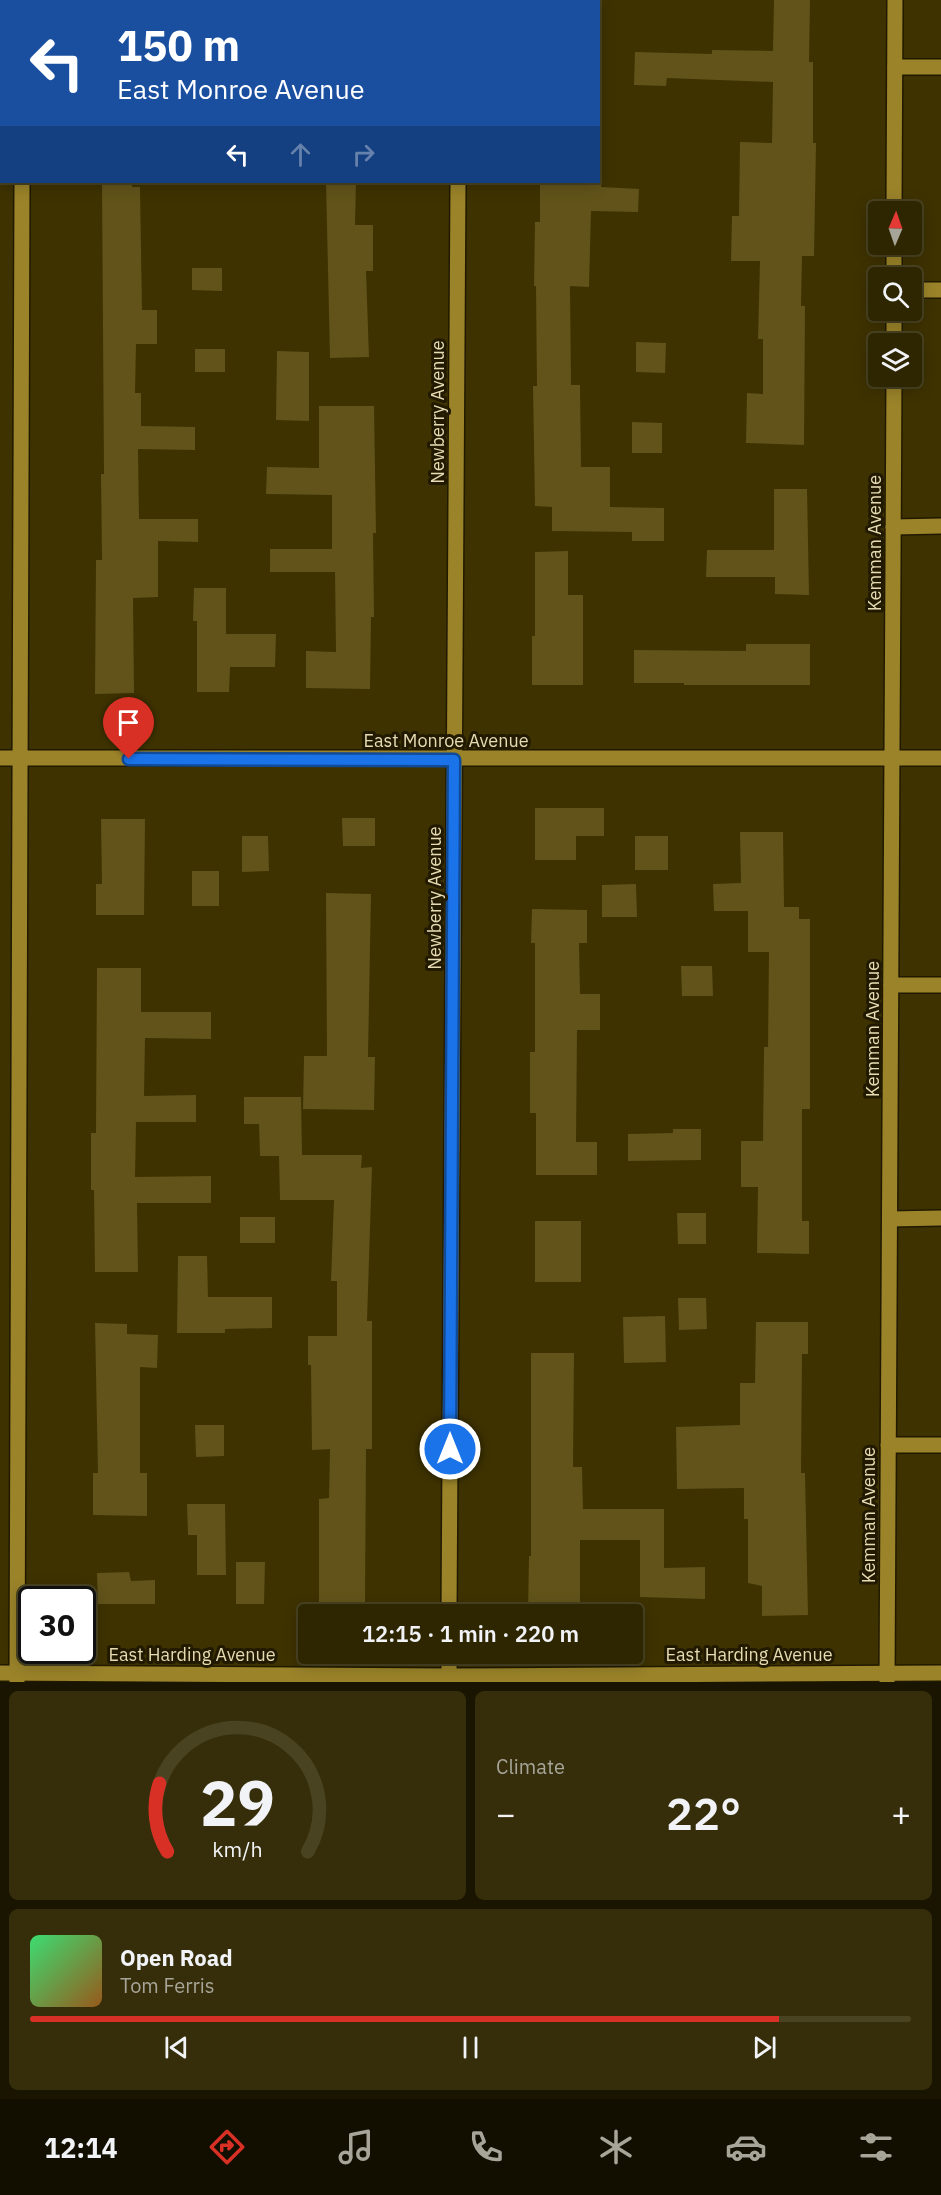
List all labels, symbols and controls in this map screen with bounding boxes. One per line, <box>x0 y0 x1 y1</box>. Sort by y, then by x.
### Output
text: 150 m <box>117 18 240 73</box>
icon: left <box>18 24 96 102</box>
text: East Monroe Avenue <box>117 71 365 106</box>
icon: left <box>221 138 254 171</box>
icon: ahead <box>284 138 317 171</box>
icon: right <box>347 138 380 171</box>
north arrow <box>868 201 922 255</box>
map controls <box>868 201 922 387</box>
button: search <box>868 267 922 321</box>
button: layers <box>868 333 922 387</box>
street label: Newberry Avenue <box>426 340 449 484</box>
street label: Kemman Avenue <box>863 475 886 611</box>
pin <box>103 697 154 759</box>
icon: arrive <box>112 706 145 739</box>
street label: East Monroe Avenue <box>363 729 529 752</box>
street label: Newberry Avenue <box>423 826 446 970</box>
street label: Kemman Avenue <box>861 961 884 1097</box>
position arrow <box>418 1417 482 1481</box>
street label: Kemman Avenue <box>857 1447 880 1583</box>
speed limit sign: 30 <box>18 1586 96 1664</box>
text: 12:15 · 1 min · 220 m <box>362 1619 579 1648</box>
street label: East Harding Avenue <box>108 1643 276 1666</box>
street label: East Harding Avenue <box>665 1643 833 1666</box>
text: Climate <box>496 1753 565 1780</box>
text: 29 <box>200 1762 275 1843</box>
text: 22° <box>666 1784 741 1842</box>
text: − <box>496 1792 516 1835</box>
text: + <box>891 1792 911 1835</box>
text: km/h <box>212 1836 263 1864</box>
text: Open Road <box>120 1943 233 1972</box>
text: Tom Ferris <box>120 1972 215 1999</box>
icon: previous <box>160 2031 193 2064</box>
icon: pause <box>454 2031 487 2064</box>
icon: next <box>748 2031 781 2064</box>
icon: directions <box>206 2126 248 2168</box>
icon: music <box>335 2126 377 2168</box>
icon: phone <box>465 2126 507 2168</box>
icon: climate <box>595 2126 637 2168</box>
icon: car <box>725 2126 767 2168</box>
icon: filters <box>855 2126 897 2168</box>
text: 12:14 <box>44 2130 118 2165</box>

